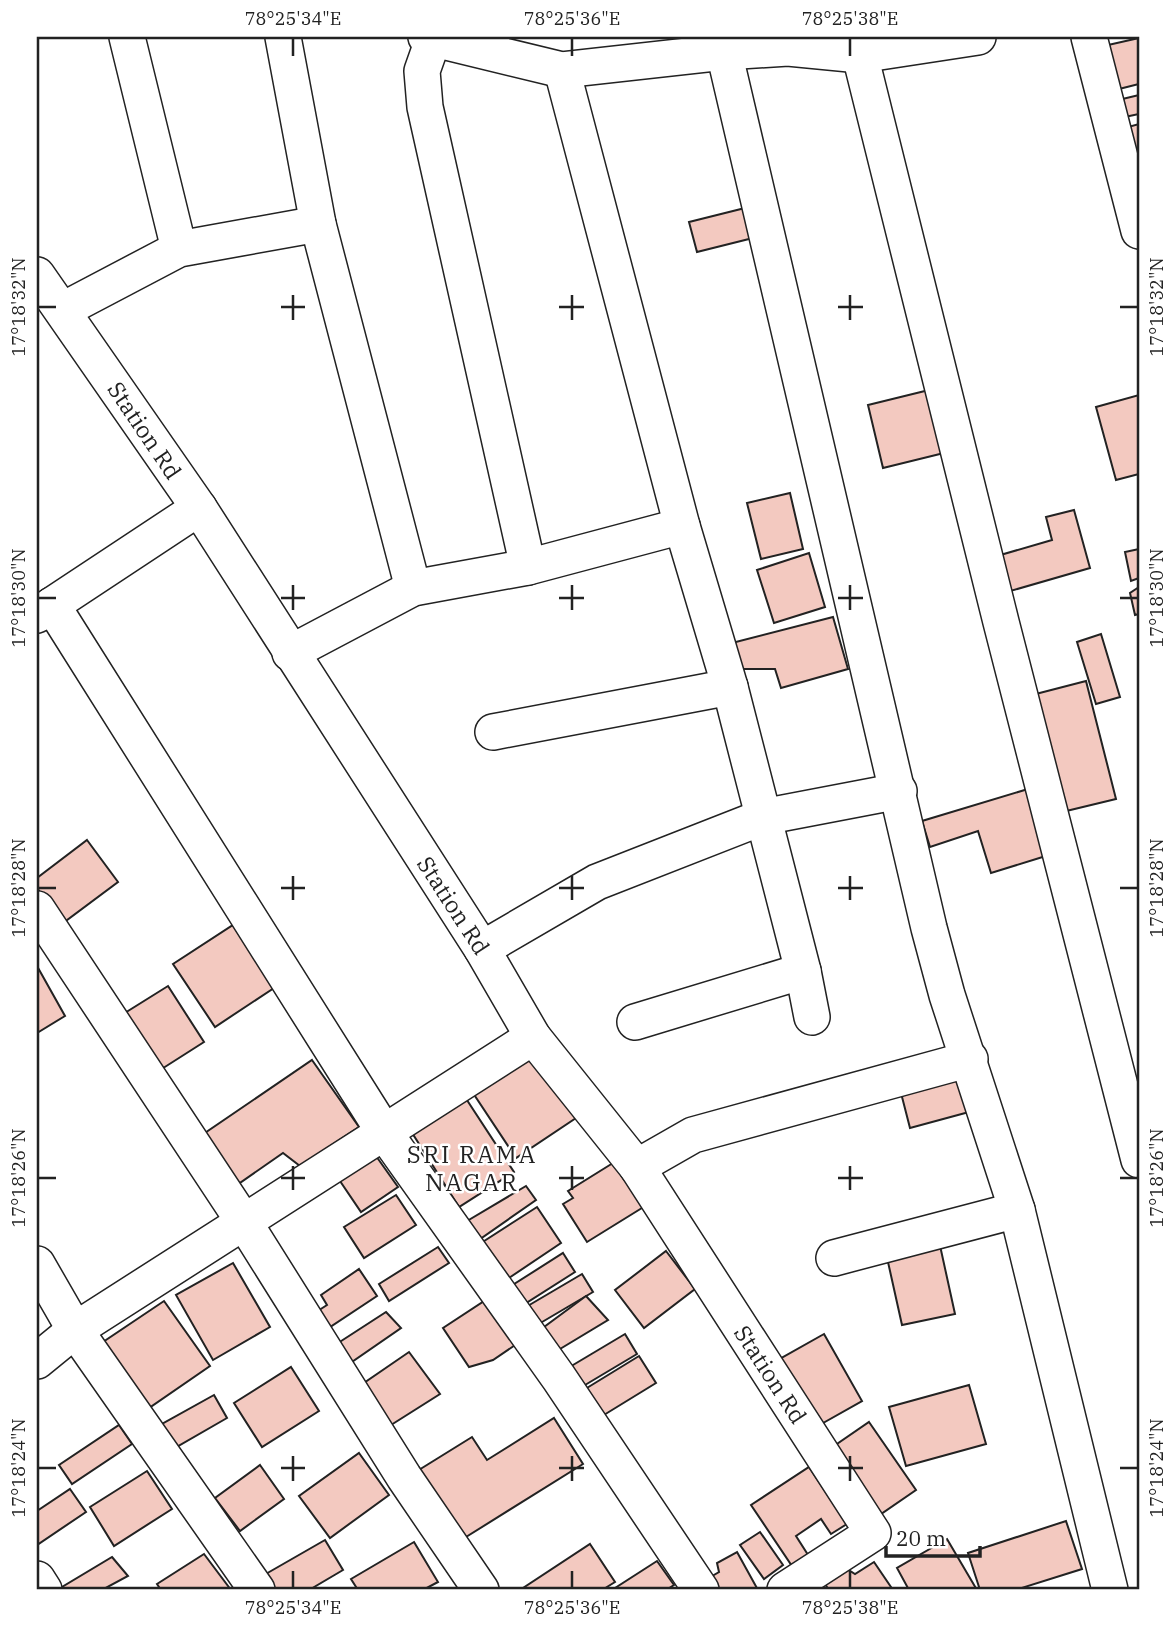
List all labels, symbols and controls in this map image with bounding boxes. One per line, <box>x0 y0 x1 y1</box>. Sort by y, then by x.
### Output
text: 78°25'34"E <box>245 7 341 30</box>
text: 78°25'36"E <box>524 7 620 30</box>
text: 78°25'38"E <box>802 7 898 30</box>
text: 17°18'32"N <box>7 258 30 357</box>
text: 17°18'32"N <box>1145 258 1168 357</box>
street label: Station Rd <box>101 375 189 485</box>
text: 17°18'30"N <box>7 549 30 648</box>
text: 17°18'30"N <box>1145 549 1168 648</box>
text: 17°18'28"N <box>7 839 30 938</box>
text: 17°18'28"N <box>1145 839 1168 938</box>
street label: Station Rd <box>411 850 497 960</box>
text: 17°18'26"N <box>7 1129 30 1228</box>
text: 17°18'26"N <box>1145 1129 1168 1228</box>
district label: SRI RAMA NAGAR <box>407 1138 537 1198</box>
street label: Station Rd <box>728 1319 814 1429</box>
text: 17°18'24"N <box>7 1419 30 1518</box>
text: 17°18'24"N <box>1145 1419 1168 1518</box>
scale bar <box>886 1515 980 1559</box>
text: 20 m <box>896 1524 946 1552</box>
text: 78°25'34"E <box>245 1596 341 1619</box>
text: 78°25'36"E <box>524 1596 620 1619</box>
text: 78°25'38"E <box>802 1596 898 1619</box>

